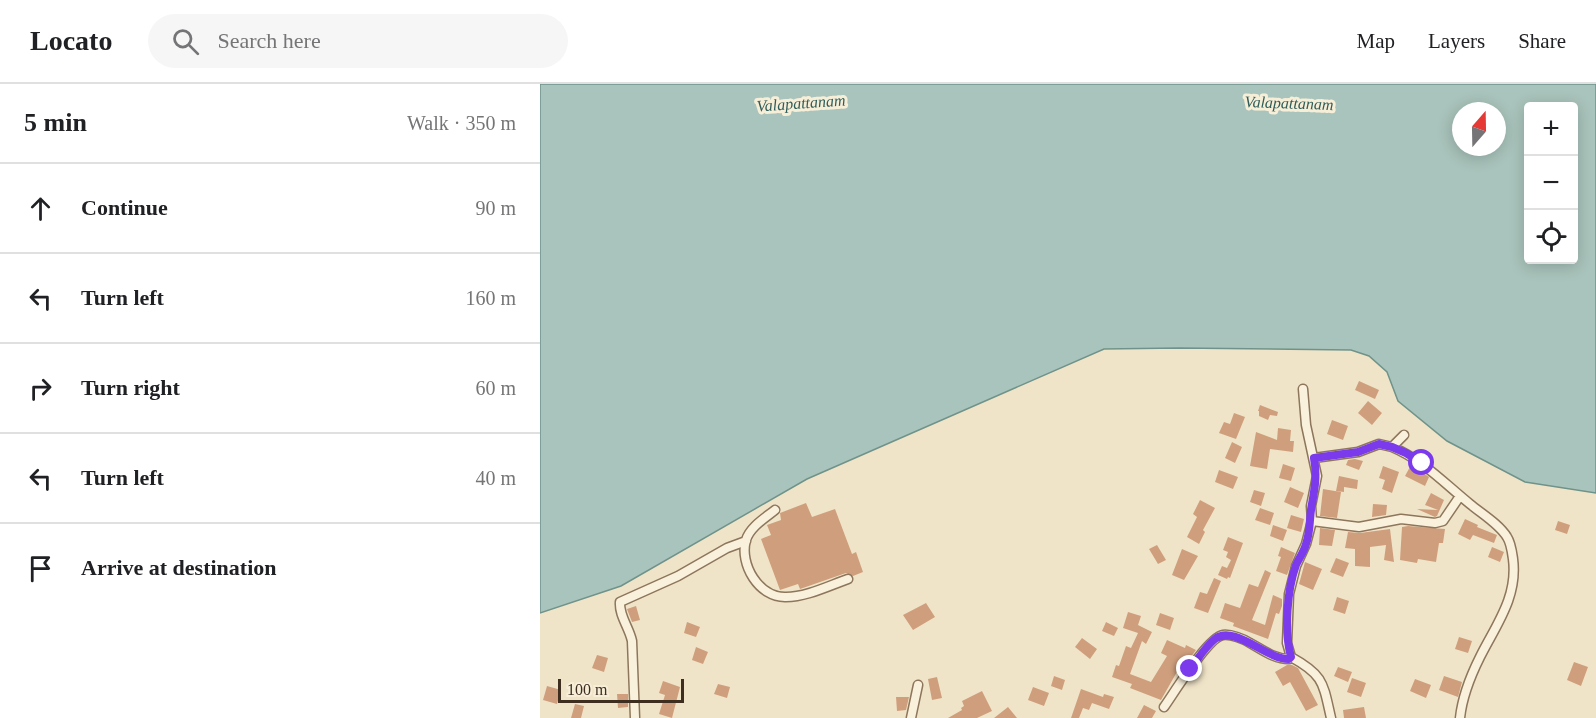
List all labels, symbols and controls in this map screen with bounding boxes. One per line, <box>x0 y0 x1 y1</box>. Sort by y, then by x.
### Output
search box <box>148 14 568 68</box>
text: Locato <box>30 25 112 56</box>
icon: search <box>169 25 202 58</box>
text: Search here <box>217 28 321 53</box>
text: Map <box>1357 29 1395 53</box>
text: Layers <box>1428 29 1485 53</box>
text: Share <box>1518 29 1566 53</box>
water label: Valapattanam <box>756 91 846 116</box>
water label: Valapattanam <box>1244 93 1334 114</box>
north arrow <box>1452 102 1506 156</box>
map controls <box>1524 102 1578 264</box>
button: + <box>1524 102 1578 156</box>
text: 5 min <box>24 108 87 137</box>
text: Walk · 350 m <box>407 112 516 134</box>
button: − <box>1524 156 1578 210</box>
icon: ahead <box>24 192 57 225</box>
text: Continue <box>81 195 168 220</box>
text: 90 m <box>475 197 516 219</box>
button: locate <box>1524 210 1578 264</box>
icon: left <box>24 282 57 315</box>
text: Turn left <box>81 285 164 310</box>
text: 160 m <box>465 287 516 309</box>
icon: right <box>24 372 57 405</box>
text: Turn right <box>81 375 180 400</box>
text: 60 m <box>475 377 516 399</box>
route start <box>1408 449 1434 475</box>
icon: left <box>24 462 57 495</box>
text: Turn left <box>81 465 164 490</box>
text: 40 m <box>475 467 516 489</box>
icon: arrive <box>24 552 57 585</box>
text: Arrive at destination <box>81 555 277 580</box>
route end <box>1176 655 1202 681</box>
scale bar <box>558 676 684 704</box>
text: 100 m <box>567 681 607 698</box>

